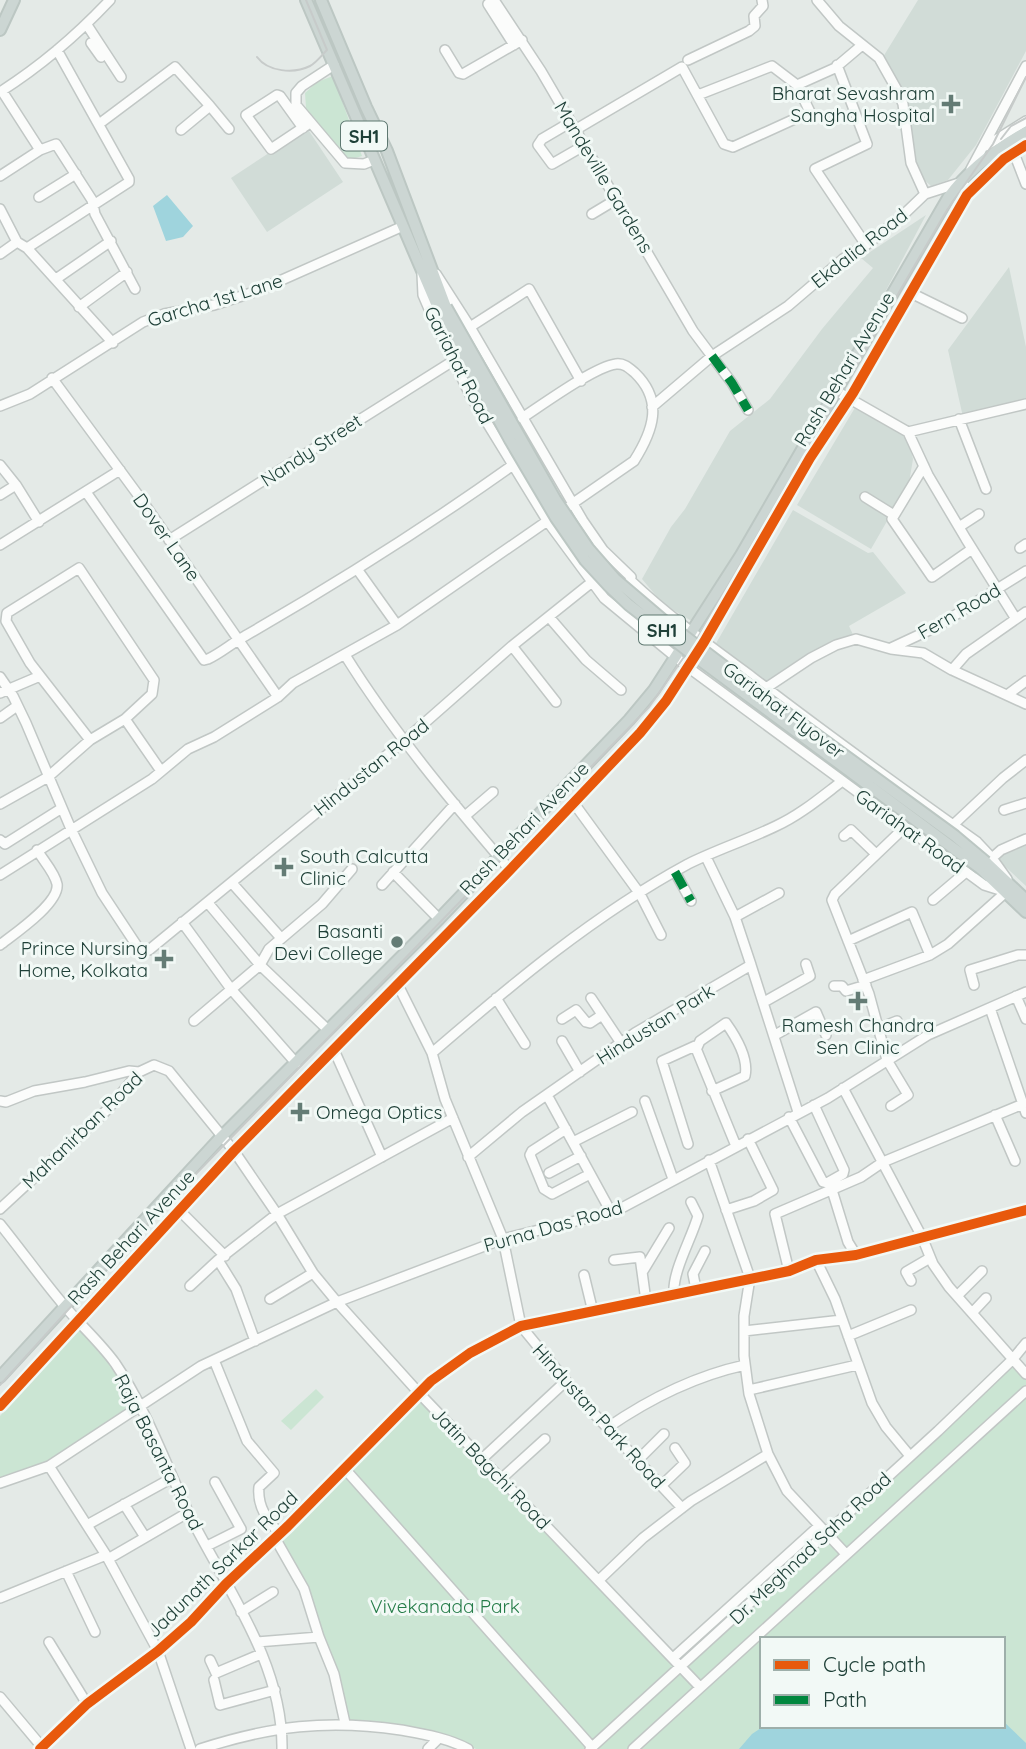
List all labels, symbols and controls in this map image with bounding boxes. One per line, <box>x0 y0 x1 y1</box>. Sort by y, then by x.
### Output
place label: Bharat Sevashram Sangha Hospital <box>772 81 935 127</box>
marker: Bharat Sevashram Sangha Hospital <box>941 94 961 114</box>
street label: Mandeville Gardens <box>549 97 659 257</box>
road number: SH1 <box>341 121 387 150</box>
street label: Ekdalia Road <box>806 203 912 293</box>
street label: Garcha 1st Lane <box>144 268 286 332</box>
street label: Rash Behari Avenue <box>788 287 900 451</box>
street label: Gariahat Road <box>419 302 499 428</box>
street label: Nandy Street <box>256 408 366 492</box>
street label: Dover Lane <box>128 488 206 586</box>
street label: Fern Road <box>913 578 1005 644</box>
road number: SH1 <box>639 616 685 644</box>
street label: Gariahat Flyover <box>718 656 850 764</box>
street label: Hindustan Road <box>308 713 434 821</box>
street label: Rash Behari Avenue <box>454 756 594 900</box>
street label: Gariahat Road <box>851 783 969 879</box>
place label: South Calcutta Clinic <box>300 844 429 890</box>
marker: South Calcutta Clinic <box>274 857 294 877</box>
place label: Basanti Devi College <box>274 919 383 965</box>
marker: Basanti Devi College <box>389 934 405 950</box>
place label: Prince Nursing Home, Kolkata <box>18 936 148 982</box>
marker: Prince Nursing Home, Kolkata <box>154 949 174 969</box>
street label: Hindustan Park <box>592 978 718 1070</box>
marker: Ramesh Chandra Sen Clinic <box>848 991 868 1011</box>
place label: Ramesh Chandra Sen Clinic <box>781 1013 935 1059</box>
street label: Mahanirban Road <box>17 1066 147 1194</box>
place label: Omega Optics <box>316 1100 442 1124</box>
marker: Omega Optics <box>290 1102 310 1122</box>
street label: Rash Behari Avenue <box>62 1164 200 1310</box>
street label: Purna Das Road <box>481 1195 625 1257</box>
street label: Hindustan Park Road <box>528 1339 670 1493</box>
street label: Raja Basanta Road <box>109 1370 209 1534</box>
street label: Jatin Bagchi Road <box>426 1402 556 1534</box>
street label: Dr. Meghnad Saha Road <box>724 1467 896 1629</box>
street label: Jadunath Sarkar Road <box>141 1486 303 1642</box>
park label: Vivekanada Park <box>370 1594 520 1618</box>
legend <box>760 1637 1005 1728</box>
text: Cycle path <box>823 1651 926 1677</box>
text: Path <box>823 1686 867 1712</box>

